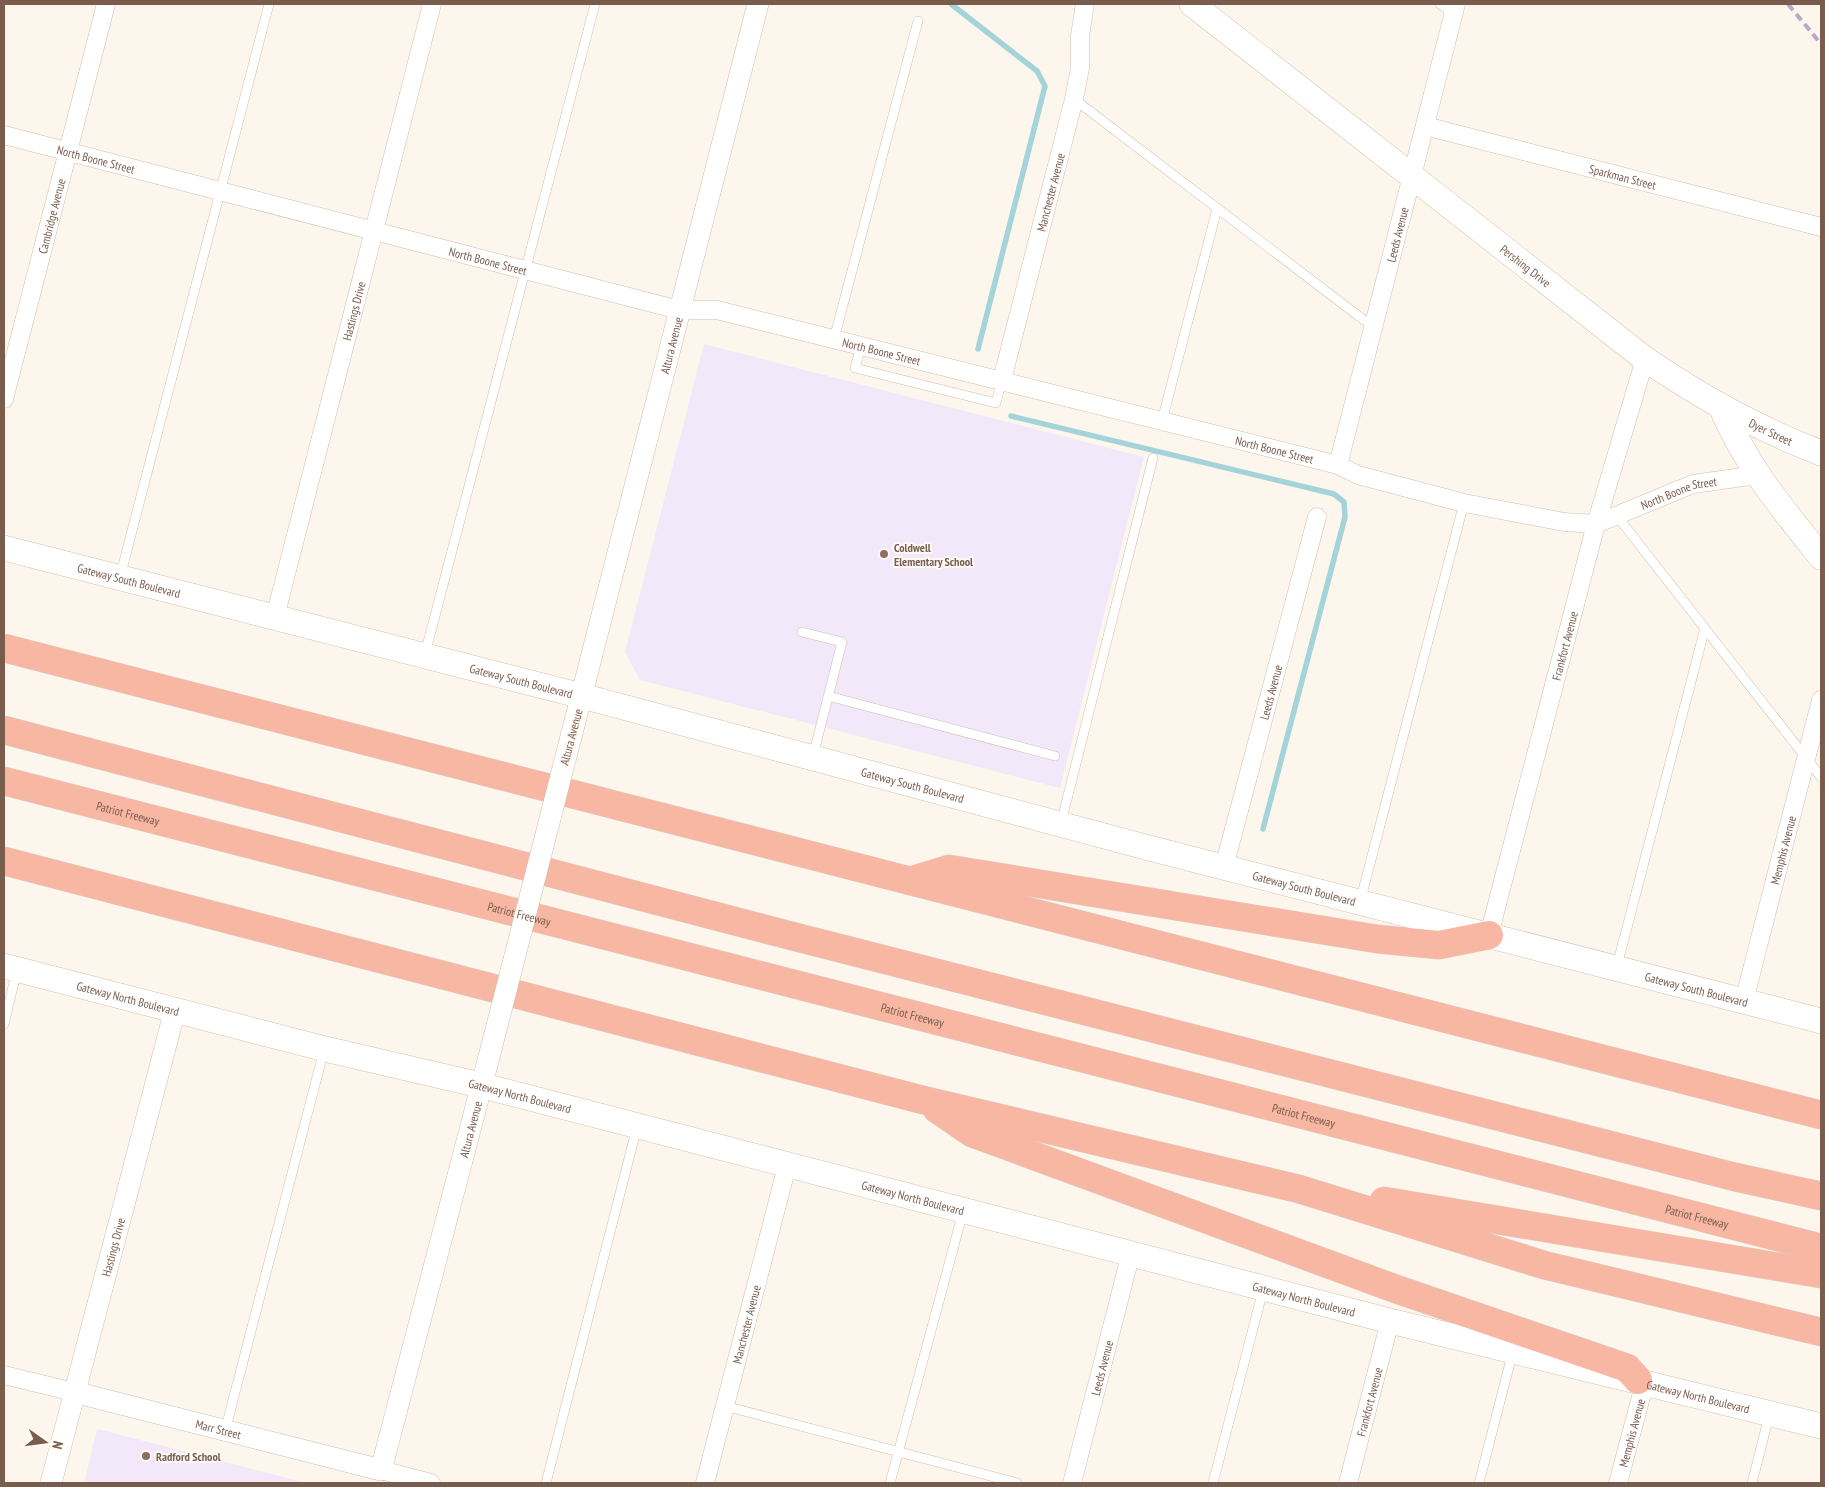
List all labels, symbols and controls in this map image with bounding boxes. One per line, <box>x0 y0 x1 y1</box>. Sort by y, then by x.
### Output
street label: North Boone Street <box>55 142 137 176</box>
street label: Manchester Avenue <box>1033 151 1067 233</box>
street label: Sparkman Street <box>1588 161 1658 192</box>
street label: Cambridge Avenue <box>34 177 68 255</box>
street label: Leeds Avenue <box>1383 205 1411 264</box>
street label: Pershing Drive <box>1497 241 1554 290</box>
street label: North Boone Street <box>447 243 529 278</box>
street label: Hastings Drive <box>339 280 368 342</box>
street label: Altura Avenue <box>657 315 685 375</box>
street label: North Boone Street <box>841 334 923 368</box>
street label: Dyer Street <box>1747 415 1796 448</box>
street label: North Boone Street <box>1234 432 1316 466</box>
street label: North Boone Street <box>1638 473 1718 512</box>
place label: Coldwell Elementary School <box>894 540 973 569</box>
marker: Coldwell Elementary School <box>878 548 890 560</box>
street label: Gateway South Boulevard <box>76 560 182 600</box>
street label: Frankfort Avenue <box>1548 609 1581 682</box>
street label: Gateway South Boulevard <box>468 660 574 701</box>
street label: Leeds Avenue <box>1256 663 1285 721</box>
street label: Altura Avenue <box>556 707 586 767</box>
street label: Gateway South Boulevard <box>860 764 966 806</box>
street label: Patriot Freeway <box>95 798 162 828</box>
street label: Memphis Avenue <box>1767 814 1799 886</box>
street label: Gateway South Boulevard <box>1251 868 1357 908</box>
street label: Patriot Freeway <box>486 898 553 929</box>
street label: Gateway South Boulevard <box>1643 969 1750 1009</box>
street label: Gateway North Boulevard <box>75 978 181 1018</box>
street label: Patriot Freeway <box>879 999 946 1030</box>
street label: Gateway North Boulevard <box>467 1075 573 1116</box>
street label: Altura Avenue <box>456 1099 485 1159</box>
street label: Patriot Freeway <box>1271 1100 1337 1130</box>
street label: Gateway North Boulevard <box>860 1177 966 1218</box>
street label: Patriot Freeway <box>1664 1201 1731 1232</box>
street label: Hastings Drive <box>98 1216 128 1278</box>
street label: Gateway North Boulevard <box>1251 1278 1357 1319</box>
street label: Manchester Avenue <box>729 1283 763 1365</box>
street label: Leeds Avenue <box>1087 1339 1116 1397</box>
street label: Frankfort Avenue <box>1353 1366 1385 1438</box>
street label: Gateway North Boulevard <box>1645 1376 1751 1416</box>
street label: Memphis Avenue <box>1615 1397 1648 1469</box>
street label: Marr Street <box>194 1416 243 1442</box>
north arrow <box>20 1417 70 1467</box>
text: N <box>48 1439 67 1451</box>
place label: Radford School <box>156 1449 221 1464</box>
marker: Radford School <box>140 1450 152 1462</box>

